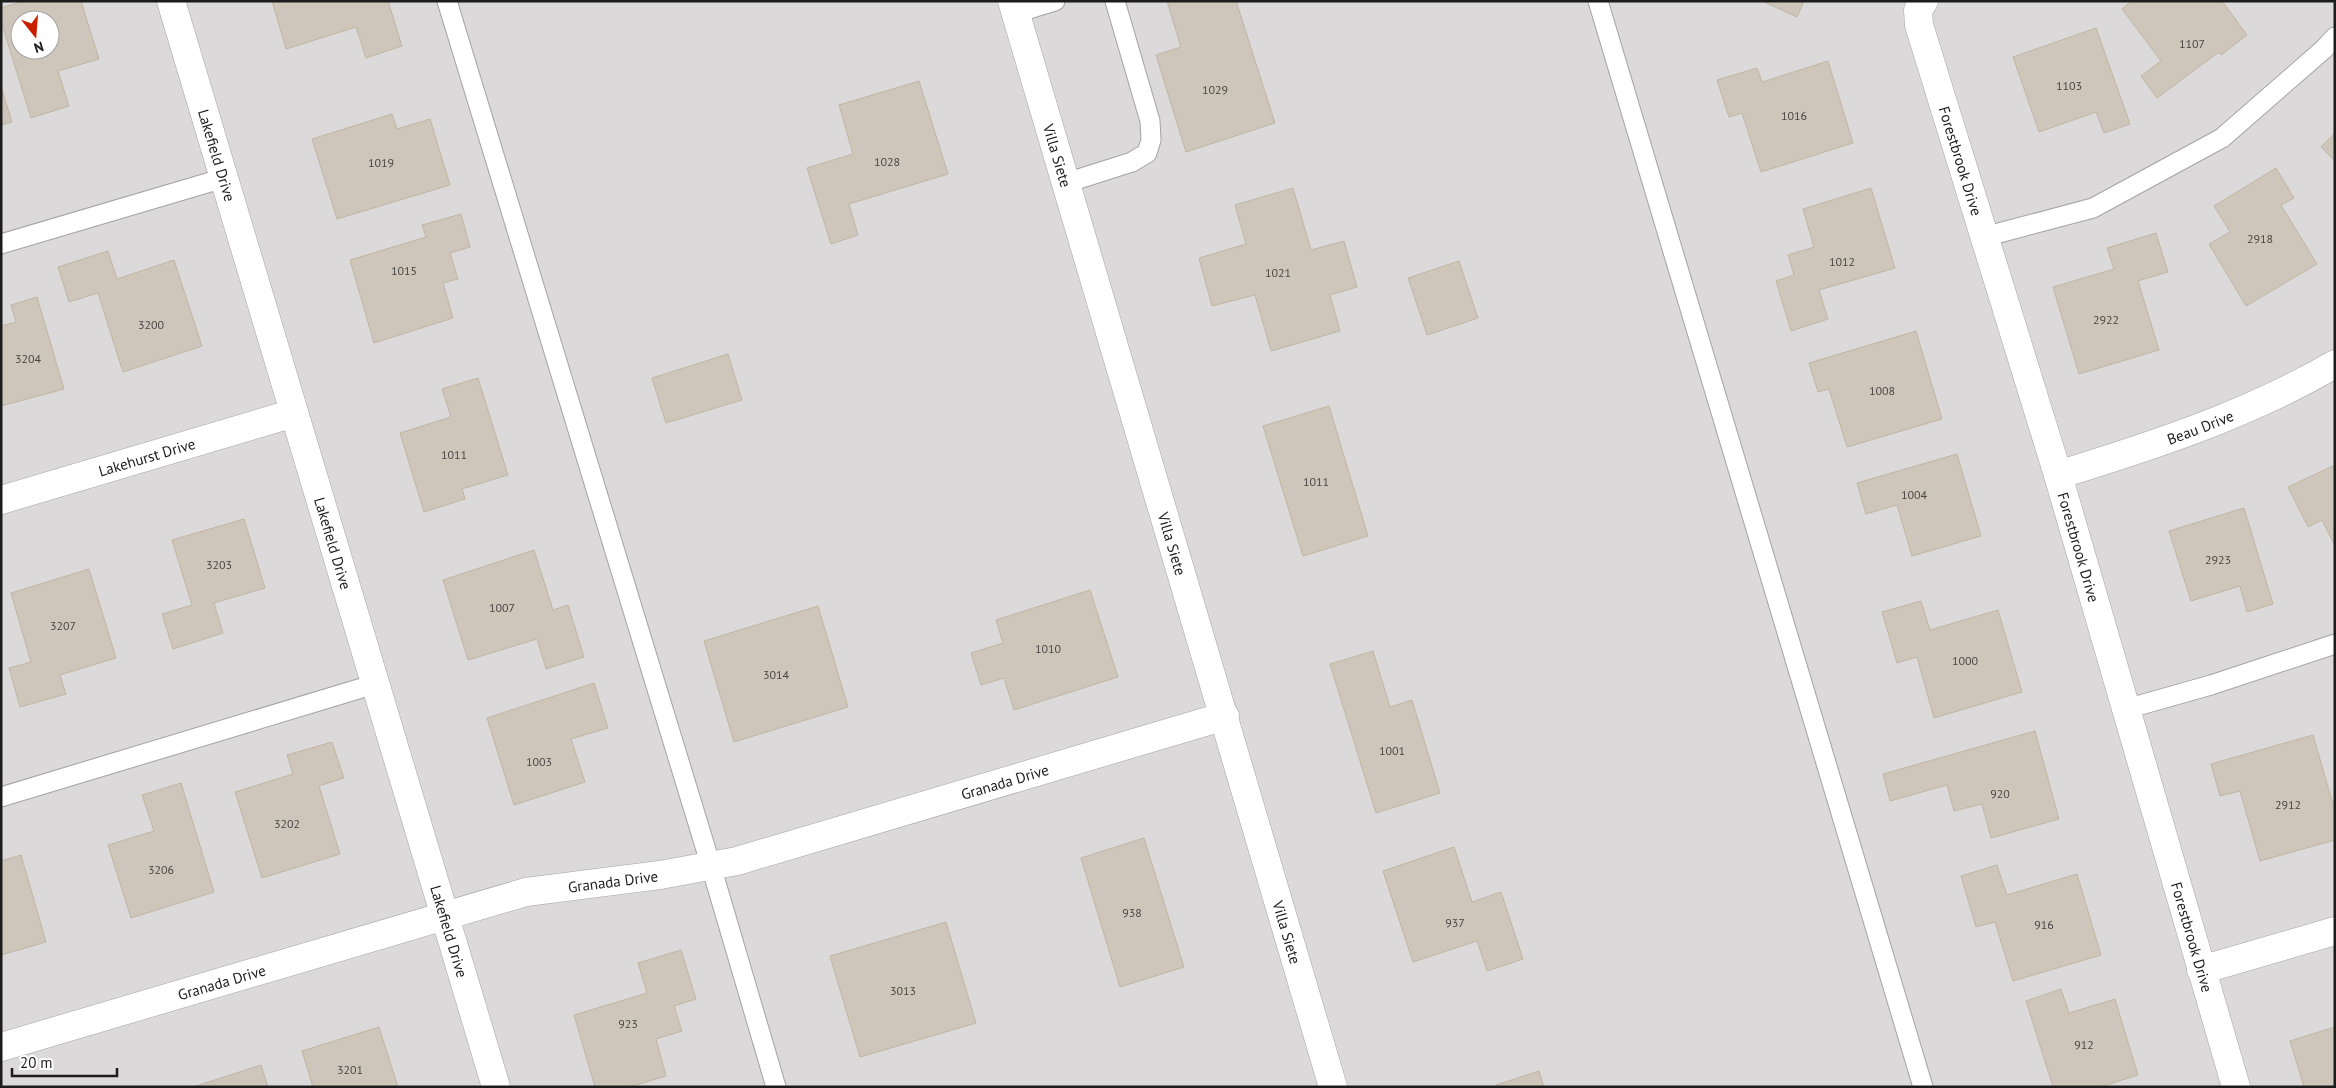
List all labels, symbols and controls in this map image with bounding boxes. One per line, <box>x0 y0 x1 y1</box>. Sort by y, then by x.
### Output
north arrow <box>10 10 60 60</box>
house number: 1107 <box>2179 36 2205 51</box>
text: N <box>32 37 46 57</box>
house number: 1103 <box>2056 78 2082 93</box>
house number: 1029 <box>1202 82 1228 97</box>
street label: Forestbrook Drive <box>1935 104 1987 218</box>
street label: Lakefield Drive <box>194 107 240 204</box>
house number: 1016 <box>1781 108 1807 123</box>
street label: Villa Siete <box>1039 121 1076 189</box>
house number: 1028 <box>874 154 900 169</box>
house number: 1019 <box>368 155 394 170</box>
house number: 2918 <box>2247 231 2273 246</box>
house number: 1012 <box>1829 254 1855 269</box>
house number: 1015 <box>391 263 417 278</box>
house number: 1021 <box>1265 265 1291 280</box>
house number: 2922 <box>2093 312 2119 327</box>
house number: 3200 <box>138 317 165 332</box>
house number: 3204 <box>15 351 42 366</box>
house number: 1008 <box>1869 383 1895 398</box>
street label: Beau Drive <box>2164 406 2236 448</box>
street label: Lakehurst Drive <box>96 433 197 480</box>
house number: 1011 <box>441 447 467 462</box>
house number: 1011 <box>1303 474 1329 489</box>
house number: 1004 <box>1901 487 1928 502</box>
street label: Forestbrook Drive <box>2054 490 2104 604</box>
street label: Lakefield Drive <box>310 495 356 592</box>
street label: Villa Siete <box>1154 509 1191 578</box>
house number: 2923 <box>2205 552 2231 567</box>
house number: 3203 <box>206 557 232 572</box>
house number: 1007 <box>489 600 515 615</box>
house number: 3207 <box>50 618 76 633</box>
house number: 1010 <box>1035 641 1062 656</box>
house number: 1000 <box>1952 653 1979 668</box>
house number: 3014 <box>763 667 790 682</box>
house number: 1001 <box>1379 743 1405 758</box>
house number: 1003 <box>526 754 552 769</box>
street label: Granada Drive <box>959 759 1051 803</box>
house number: 920 <box>1990 786 2010 801</box>
house number: 2912 <box>2275 797 2301 812</box>
house number: 3202 <box>274 816 300 831</box>
house number: 3206 <box>148 862 174 877</box>
street label: Granada Drive <box>567 866 659 896</box>
street label: Forestbrook Drive <box>2167 880 2217 994</box>
street label: Lakefield Drive <box>427 883 472 980</box>
street label: Villa Siete <box>1269 897 1306 966</box>
house number: 938 <box>1122 905 1142 920</box>
house number: 937 <box>1445 915 1465 930</box>
house number: 916 <box>2034 917 2054 932</box>
street label: Granada Drive <box>175 960 268 1004</box>
house number: 3013 <box>890 983 916 998</box>
house number: 923 <box>618 1016 638 1031</box>
house number: 912 <box>2074 1037 2094 1052</box>
scale bar <box>12 1046 118 1078</box>
text: 20 m <box>20 1053 53 1072</box>
house number: 3201 <box>337 1062 363 1077</box>

